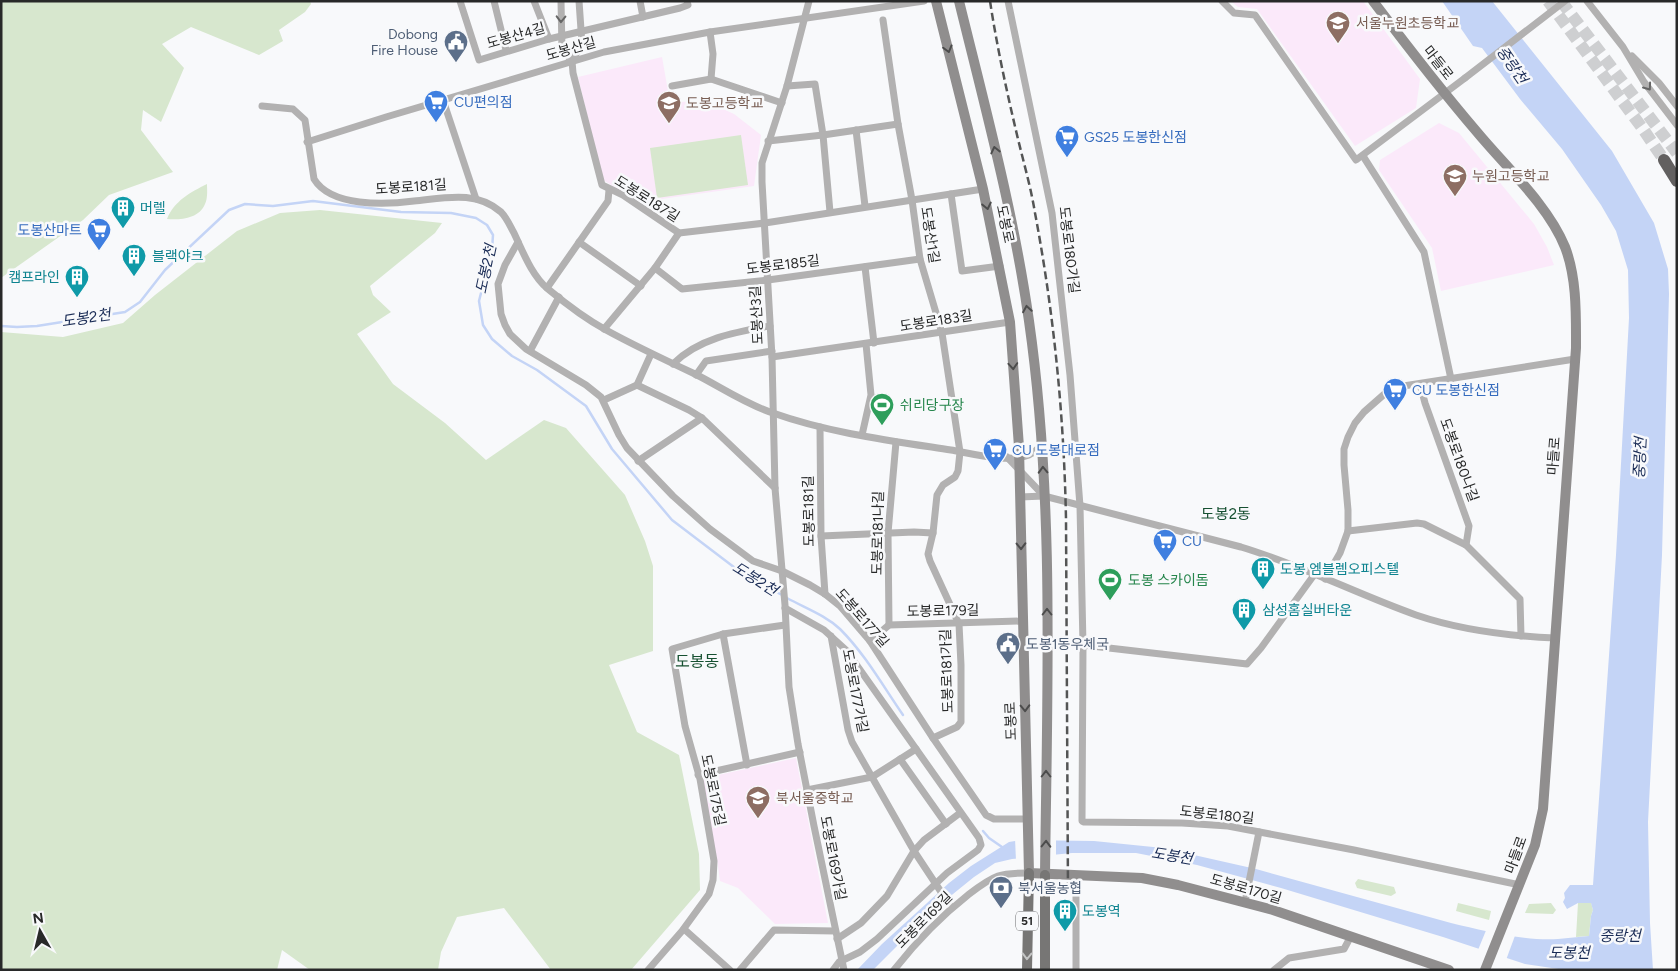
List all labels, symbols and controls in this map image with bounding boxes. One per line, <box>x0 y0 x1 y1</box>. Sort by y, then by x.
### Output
school or university icon: 서울누원초등학교 <box>1325 10 1351 44</box>
place label: 서울누원초등학교 <box>1356 15 1459 32</box>
one-way arrow <box>556 16 566 23</box>
street label: 도봉산4길 <box>485 20 547 52</box>
place label: Dobong Fire House <box>371 26 438 59</box>
public building icon: Dobong Fire House <box>443 29 469 63</box>
street label: 도봉산길 <box>544 34 598 64</box>
street label: 마들로 <box>1419 43 1457 84</box>
water label: 중랑천 <box>1493 43 1532 89</box>
one-way arrow <box>942 44 953 53</box>
one-way arrow <box>1642 81 1651 91</box>
supermarket icon: CU편의점 <box>423 89 449 123</box>
school or university icon: 도봉고등학교 <box>656 90 682 124</box>
place label: CU편의점 <box>454 94 513 111</box>
place label: 도봉고등학교 <box>686 95 763 112</box>
supermarket icon: GS25 도봉한신점 <box>1054 124 1080 158</box>
place label: GS25 도봉한신점 <box>1084 129 1187 146</box>
one-way arrow <box>990 146 1001 155</box>
school or university icon: 누원고등학교 <box>1442 163 1468 197</box>
place label: 누원고등학교 <box>1472 168 1549 185</box>
street label: 도봉로187길 <box>611 172 683 226</box>
street label: 도봉로181길 <box>375 176 447 198</box>
building icon: 머렐 <box>110 195 136 229</box>
place label: 머렐 <box>140 200 166 217</box>
one-way arrow <box>981 202 992 211</box>
street label: 도봉로 <box>993 203 1017 245</box>
street label: 도봉산1길 <box>917 205 943 265</box>
street label: 도봉로180가길 <box>1055 205 1083 295</box>
supermarket icon: 도봉산마트 <box>86 217 112 251</box>
place label: 도봉산마트 <box>18 222 82 239</box>
water label: 도봉2천 <box>472 241 500 295</box>
building icon: 블랙야크 <box>121 243 147 277</box>
place label: 블랙야크 <box>152 248 204 265</box>
street label: 도봉로185길 <box>745 252 821 278</box>
building icon: 캠프라인 <box>64 264 90 298</box>
place label: 캠프라인 <box>8 269 60 286</box>
street label: 도봉산3길 <box>747 285 767 345</box>
water label: 도봉2천 <box>60 305 114 331</box>
one-way arrow <box>1023 305 1033 314</box>
street label: 도봉로183길 <box>898 307 974 335</box>
one-way arrow <box>1007 363 1018 371</box>
supermarket icon: CU 도봉한신점 <box>1382 377 1408 411</box>
place label: CU 도봉한신점 <box>1412 382 1500 399</box>
sports icon: 쉬리당구장 <box>869 392 895 426</box>
place label: 쉬리당구장 <box>900 397 965 414</box>
street label: 도봉로180나길 <box>1436 416 1482 504</box>
water label: 중랑천 <box>1630 435 1650 479</box>
street label: 마들로 <box>1544 436 1564 476</box>
supermarket icon: CU 도봉대로점 <box>982 437 1008 471</box>
place label: CU 도봉대로점 <box>1012 442 1100 459</box>
one-way arrow <box>1038 466 1048 474</box>
street label: 도봉로181길 <box>800 475 818 547</box>
street label: 도봉로181나길 <box>869 491 887 575</box>
district label: 도봉2동 <box>1201 505 1251 523</box>
supermarket icon: CU <box>1152 528 1178 562</box>
place label: CU <box>1182 533 1202 550</box>
one-way arrow <box>1016 542 1026 550</box>
building icon: 도봉 엠블렘오피스텔 <box>1250 556 1276 590</box>
water label: 도봉2천 <box>729 558 783 601</box>
place label: 도봉 엠블렘오피스텔 <box>1280 561 1399 578</box>
sports icon: 도봉 스카이돔 <box>1097 567 1123 601</box>
place label: 도봉 스카이돔 <box>1128 572 1209 589</box>
street label: 도봉로177길 <box>832 585 892 651</box>
building icon: 삼성홈실버타운 <box>1231 597 1257 631</box>
street label: 도봉로179길 <box>906 602 980 620</box>
place label: 삼성홈실버타운 <box>1262 602 1352 619</box>
one-way arrow <box>1042 607 1052 615</box>
street label: 도봉로181가길 <box>937 628 957 714</box>
public building icon: 도봉1동우체국 <box>995 631 1021 665</box>
place label: 도봉1동우체국 <box>1026 636 1109 653</box>
street label: 도봉로177가길 <box>839 648 871 734</box>
district label: 도봉동 <box>675 652 719 671</box>
street label: 도봉로 <box>1002 701 1020 741</box>
one-way arrow <box>1020 705 1030 713</box>
street label: 도봉로175길 <box>697 753 729 827</box>
one-way arrow <box>1041 770 1051 778</box>
school or university icon: 북서울중학교 <box>745 785 771 819</box>
place label: 북서울중학교 <box>776 790 853 807</box>
street label: 도봉로180길 <box>1179 803 1255 827</box>
street label: 도봉로169가길 <box>816 814 850 902</box>
street label: 마들로 <box>1501 834 1531 876</box>
one-way arrow <box>1041 839 1051 847</box>
water label: 도봉천 <box>1150 844 1196 868</box>
street label: 도봉로170길 <box>1208 871 1284 907</box>
bank icon: 북서울농협 <box>988 875 1014 909</box>
place label: 북서울농협 <box>1018 880 1082 897</box>
street label: 도봉로169길 <box>892 888 956 952</box>
building icon: 도봉역 <box>1052 898 1078 932</box>
place label: 도봉역 <box>1082 903 1121 920</box>
north arrow <box>15 906 65 956</box>
text: N <box>32 909 45 928</box>
road number: 51 <box>1016 911 1038 930</box>
water label: 중랑천 <box>1599 927 1643 945</box>
water label: 도봉천 <box>1548 944 1592 962</box>
one-way arrow <box>1022 953 1032 961</box>

